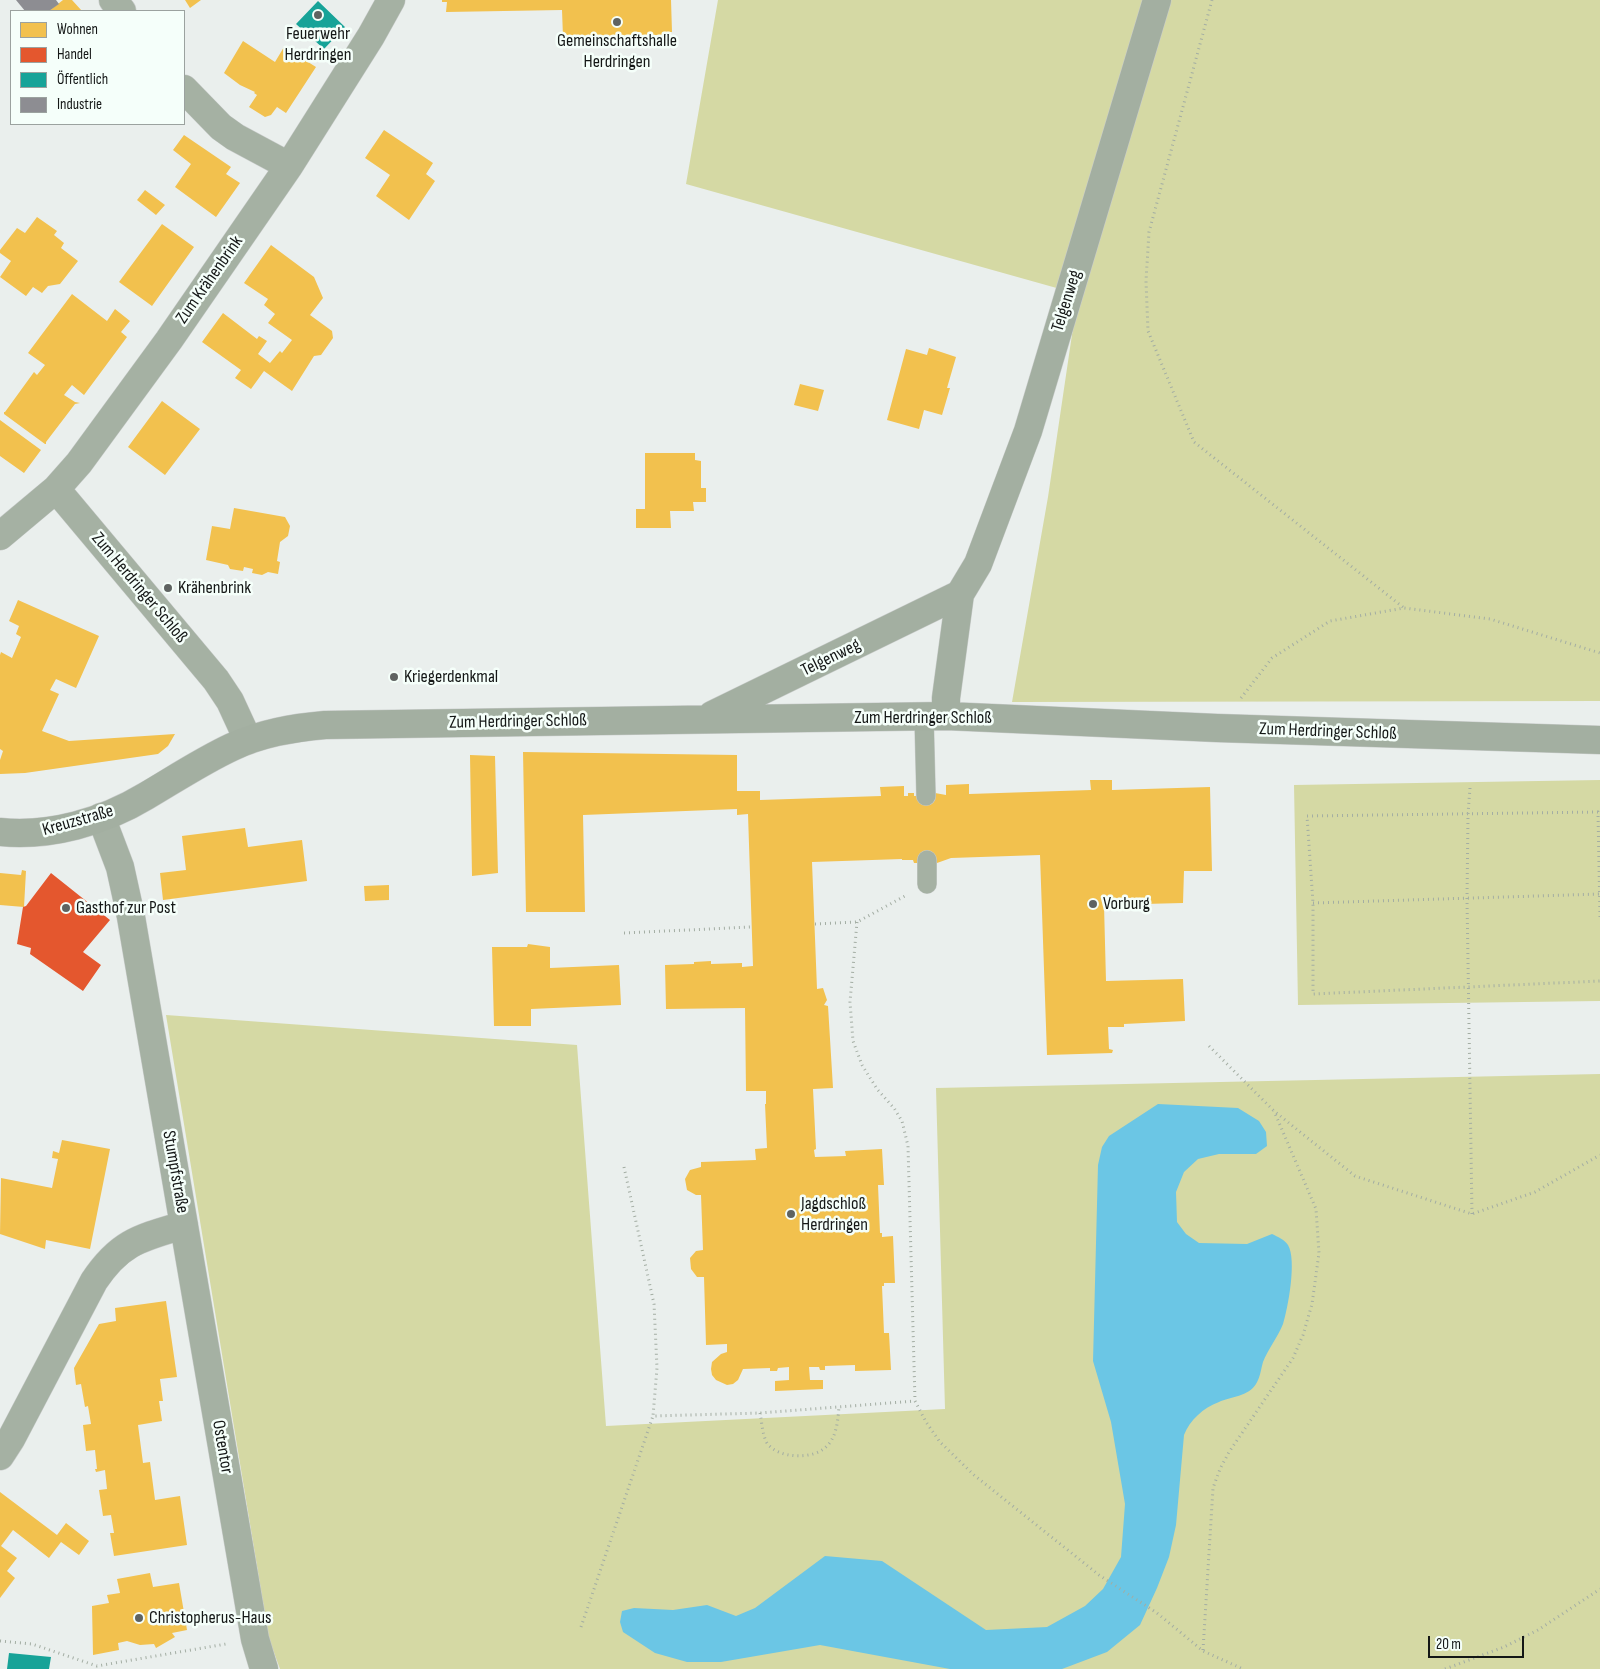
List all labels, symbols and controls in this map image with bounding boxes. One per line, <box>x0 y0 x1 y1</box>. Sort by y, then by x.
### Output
marker: Feuerwehr Herdringen <box>312 9 324 21</box>
legend <box>10 10 185 125</box>
marker: Gemeinschaftshalle Herdringen <box>611 16 623 28</box>
text: Wohnen <box>57 20 98 39</box>
place label: Feuerwehr Herdringen <box>284 23 352 66</box>
place label: Gemeinschaftshalle Herdringen <box>557 30 677 72</box>
text: Handel <box>57 45 92 64</box>
text: Öffentlich <box>57 70 108 89</box>
text: Industrie <box>57 95 102 114</box>
street label: Zum Krähenbrink <box>172 232 248 328</box>
street label: Telgenweg <box>1047 268 1087 334</box>
street label: Zum Herdringer Schloß <box>87 528 191 648</box>
place label: Krähenbrink <box>178 577 251 599</box>
marker: Krähenbrink <box>162 582 174 594</box>
street label: Telgenweg <box>798 634 864 682</box>
place label: Kriegerdenkmal <box>404 666 498 688</box>
marker: Kriegerdenkmal <box>388 671 400 683</box>
street label: Zum Herdringer Schloß <box>854 707 992 729</box>
street label: Zum Herdringer Schloß <box>449 710 587 734</box>
street label: Zum Herdringer Schloß <box>1259 719 1397 745</box>
street label: Kreuzstraße <box>40 801 116 841</box>
place label: Vorburg <box>1103 893 1150 915</box>
place label: Gasthof zur Post <box>76 897 176 919</box>
marker: Vorburg <box>1087 898 1099 910</box>
marker: Gasthof zur Post <box>60 902 72 914</box>
street label: Stumpfstraße <box>157 1129 193 1215</box>
place label: Jagdschloß Herdringen <box>801 1193 868 1236</box>
marker: Jagdschloß Herdringen <box>785 1208 797 1220</box>
street label: Ostentor <box>207 1419 237 1475</box>
place label: Christopherus-Haus <box>149 1607 271 1629</box>
marker: Christopherus-Haus <box>133 1612 145 1624</box>
scale bar <box>1430 1626 1526 1658</box>
text: 20 m <box>1436 1635 1461 1654</box>

